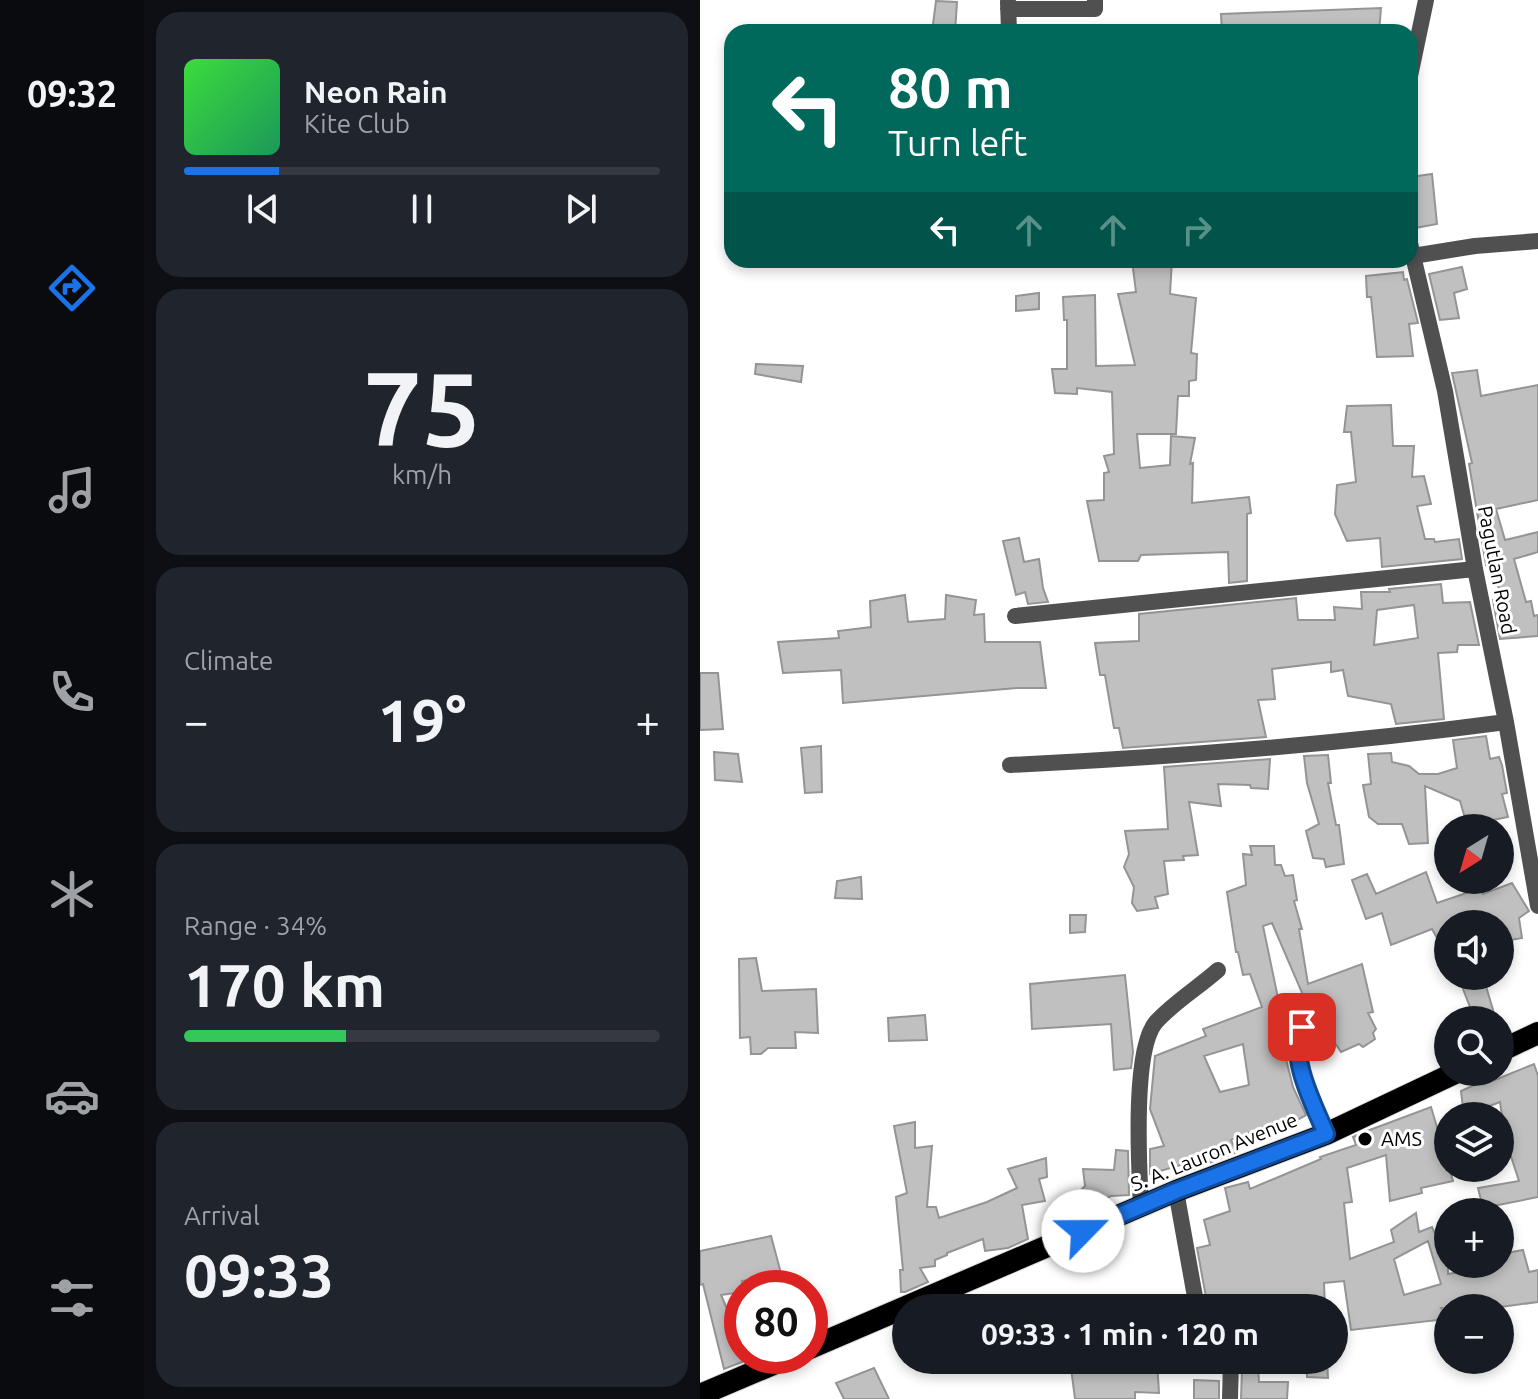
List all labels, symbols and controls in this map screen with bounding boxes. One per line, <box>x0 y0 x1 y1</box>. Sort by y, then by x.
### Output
icon: left <box>756 56 860 160</box>
text: 80 m <box>888 56 1013 119</box>
text: 09:32 <box>27 73 117 114</box>
text: Neon Rain <box>304 75 448 109</box>
text: Kite Club <box>304 109 410 138</box>
text: Turn left <box>888 122 1027 163</box>
icon: previous <box>241 187 285 231</box>
icon: pause <box>400 187 444 231</box>
icon: next <box>559 187 603 231</box>
icon: left <box>923 208 967 252</box>
icon: ahead <box>1007 208 1051 252</box>
icon: ahead <box>1091 208 1135 252</box>
icon: right <box>1175 208 1219 252</box>
icon: directions <box>44 260 100 316</box>
text: 75 <box>363 349 481 466</box>
text: km/h <box>392 460 452 489</box>
icon: music <box>44 462 100 518</box>
street label: Pagutlan Road <box>1474 504 1521 636</box>
text: Climate <box>184 646 273 675</box>
icon: phone <box>44 664 100 720</box>
text: 19° <box>378 686 466 753</box>
text: − <box>184 696 209 745</box>
text: + <box>635 696 660 745</box>
north arrow <box>1434 814 1514 894</box>
map controls <box>1434 814 1514 1374</box>
icon: climate <box>44 866 100 922</box>
button: sound <box>1434 910 1514 990</box>
text: Range · 34% <box>184 911 327 940</box>
text: 170 km <box>184 951 385 1018</box>
pin <box>1268 993 1336 1061</box>
icon: arrive <box>1280 1005 1324 1049</box>
button: search <box>1434 1006 1514 1086</box>
icon: car <box>44 1068 100 1124</box>
button: layers <box>1434 1102 1514 1182</box>
street label: S. A. Lauron Avenue <box>1127 1108 1301 1196</box>
place label: AMS <box>1381 1127 1422 1150</box>
marker: AMS <box>1356 1130 1374 1148</box>
position arrow <box>1041 1189 1125 1273</box>
button: + <box>1434 1198 1514 1278</box>
text: Arrival <box>184 1201 260 1230</box>
text: 09:33 <box>184 1241 334 1308</box>
icon: filters <box>44 1270 100 1326</box>
speed limit sign: 80 <box>724 1270 828 1374</box>
button: − <box>1434 1294 1514 1374</box>
text: 09:33 · 1 min · 120 m <box>981 1317 1259 1351</box>

